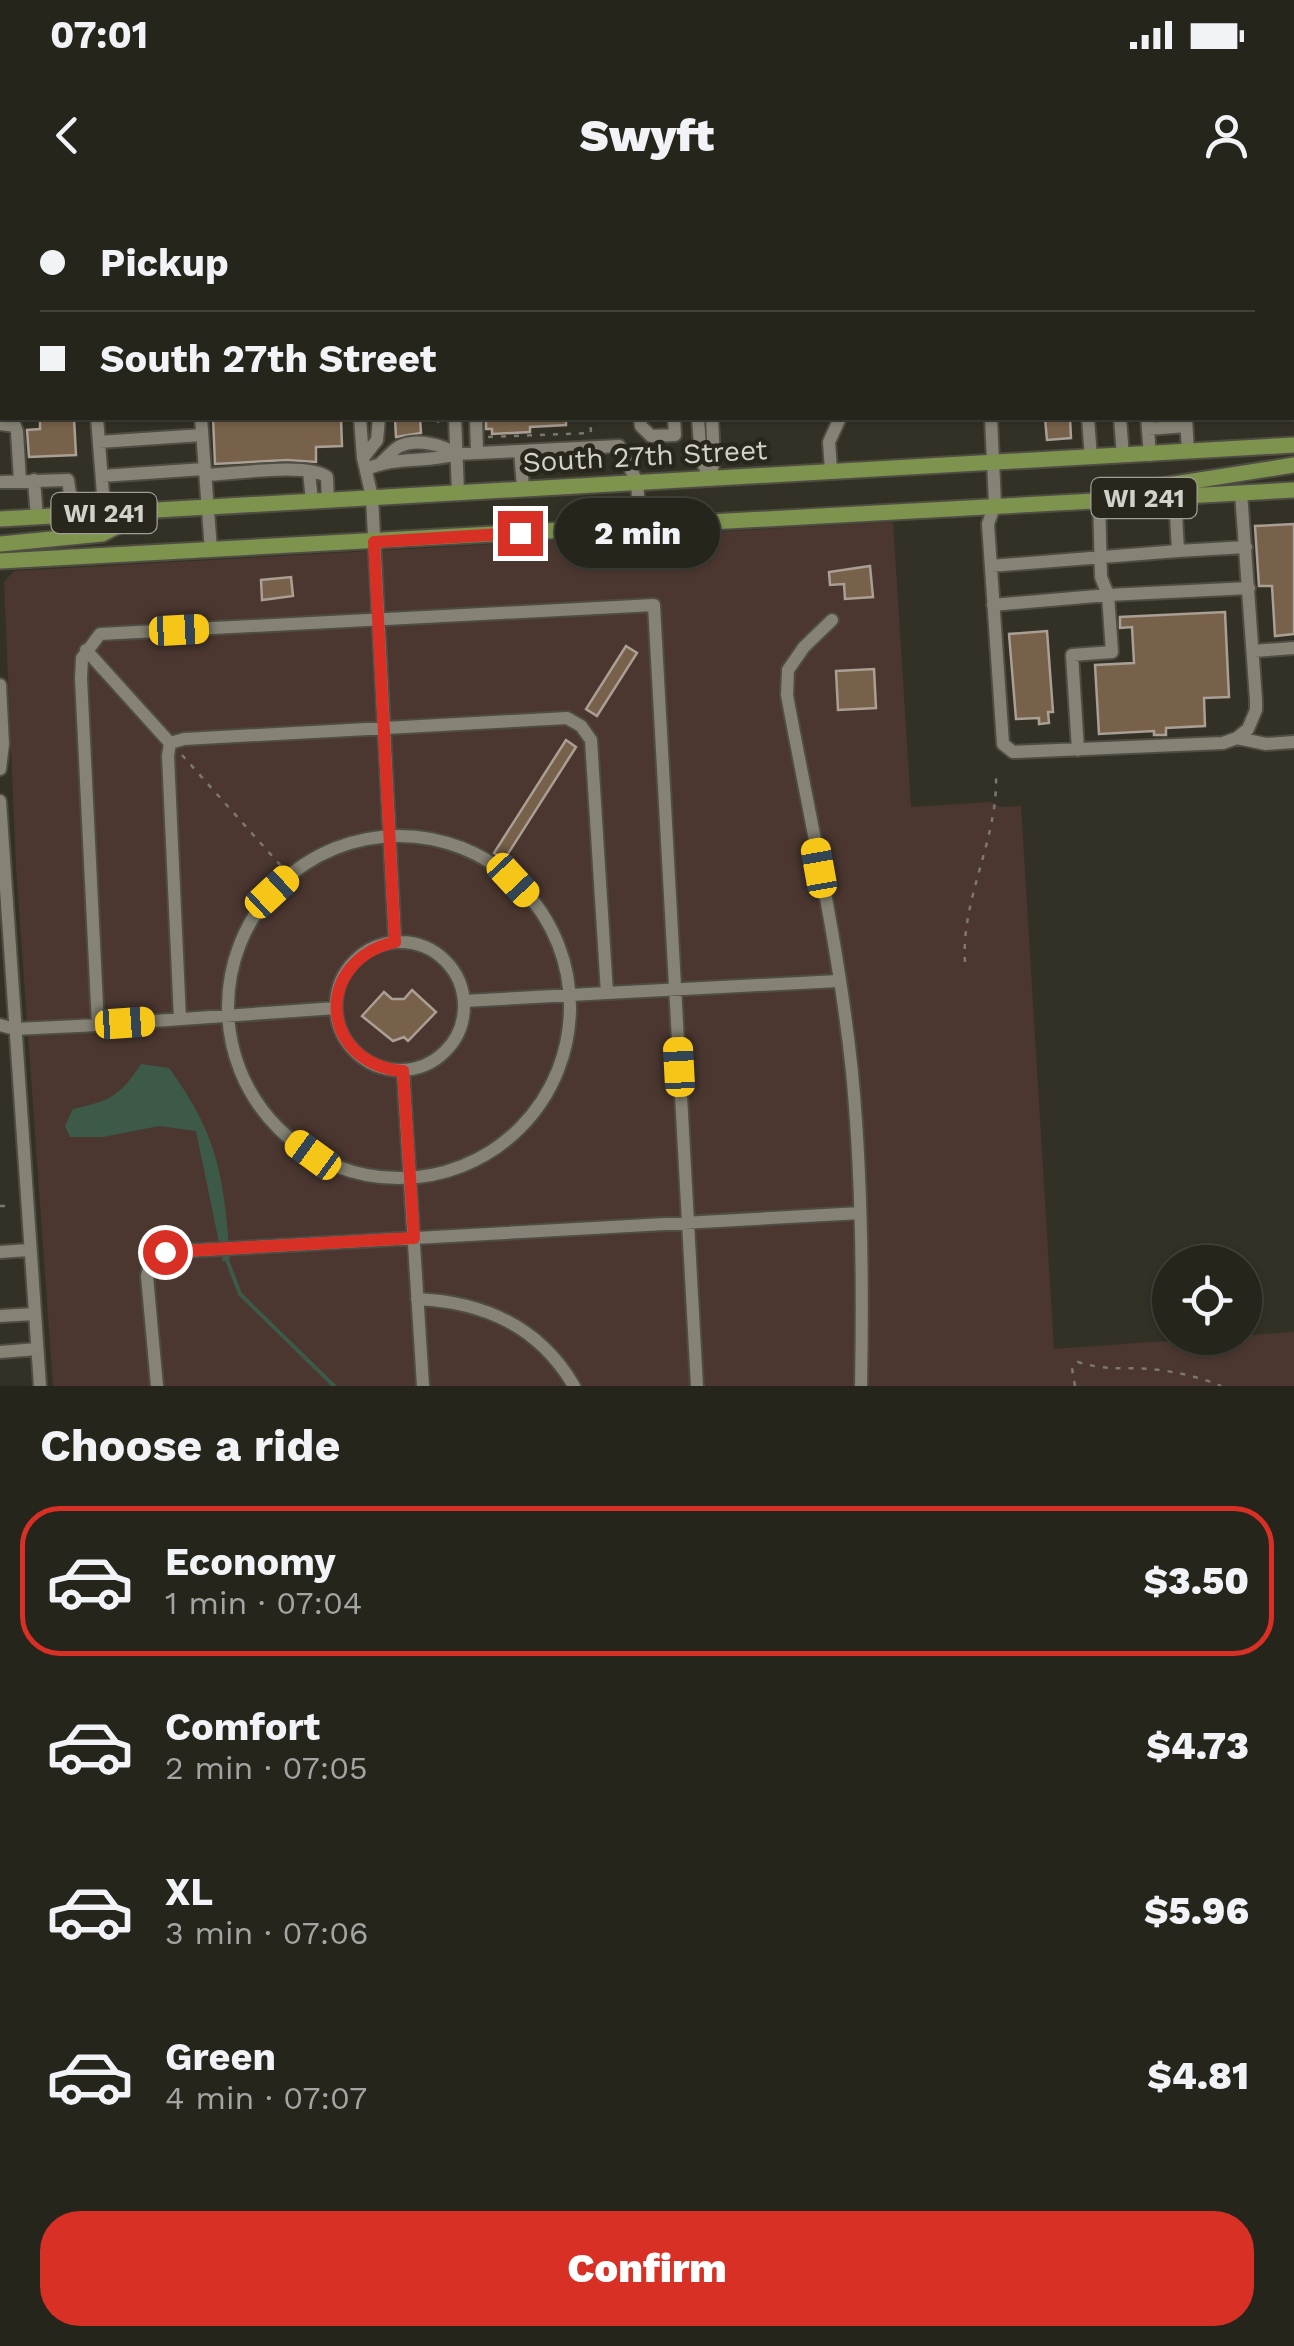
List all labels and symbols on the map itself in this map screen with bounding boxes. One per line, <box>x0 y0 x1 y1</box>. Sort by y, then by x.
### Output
street label: South 27th Street <box>522 433 768 479</box>
road number: WI 241 <box>1092 478 1196 518</box>
road number: WI 241 <box>52 493 156 533</box>
callout: 2 min <box>555 498 720 568</box>
route end <box>498 511 543 556</box>
car <box>148 613 210 647</box>
car <box>799 836 839 900</box>
car <box>482 848 544 912</box>
car <box>240 861 304 923</box>
car <box>94 1006 156 1040</box>
car <box>662 1036 696 1098</box>
car <box>280 1125 346 1185</box>
route start <box>143 1230 188 1275</box>

